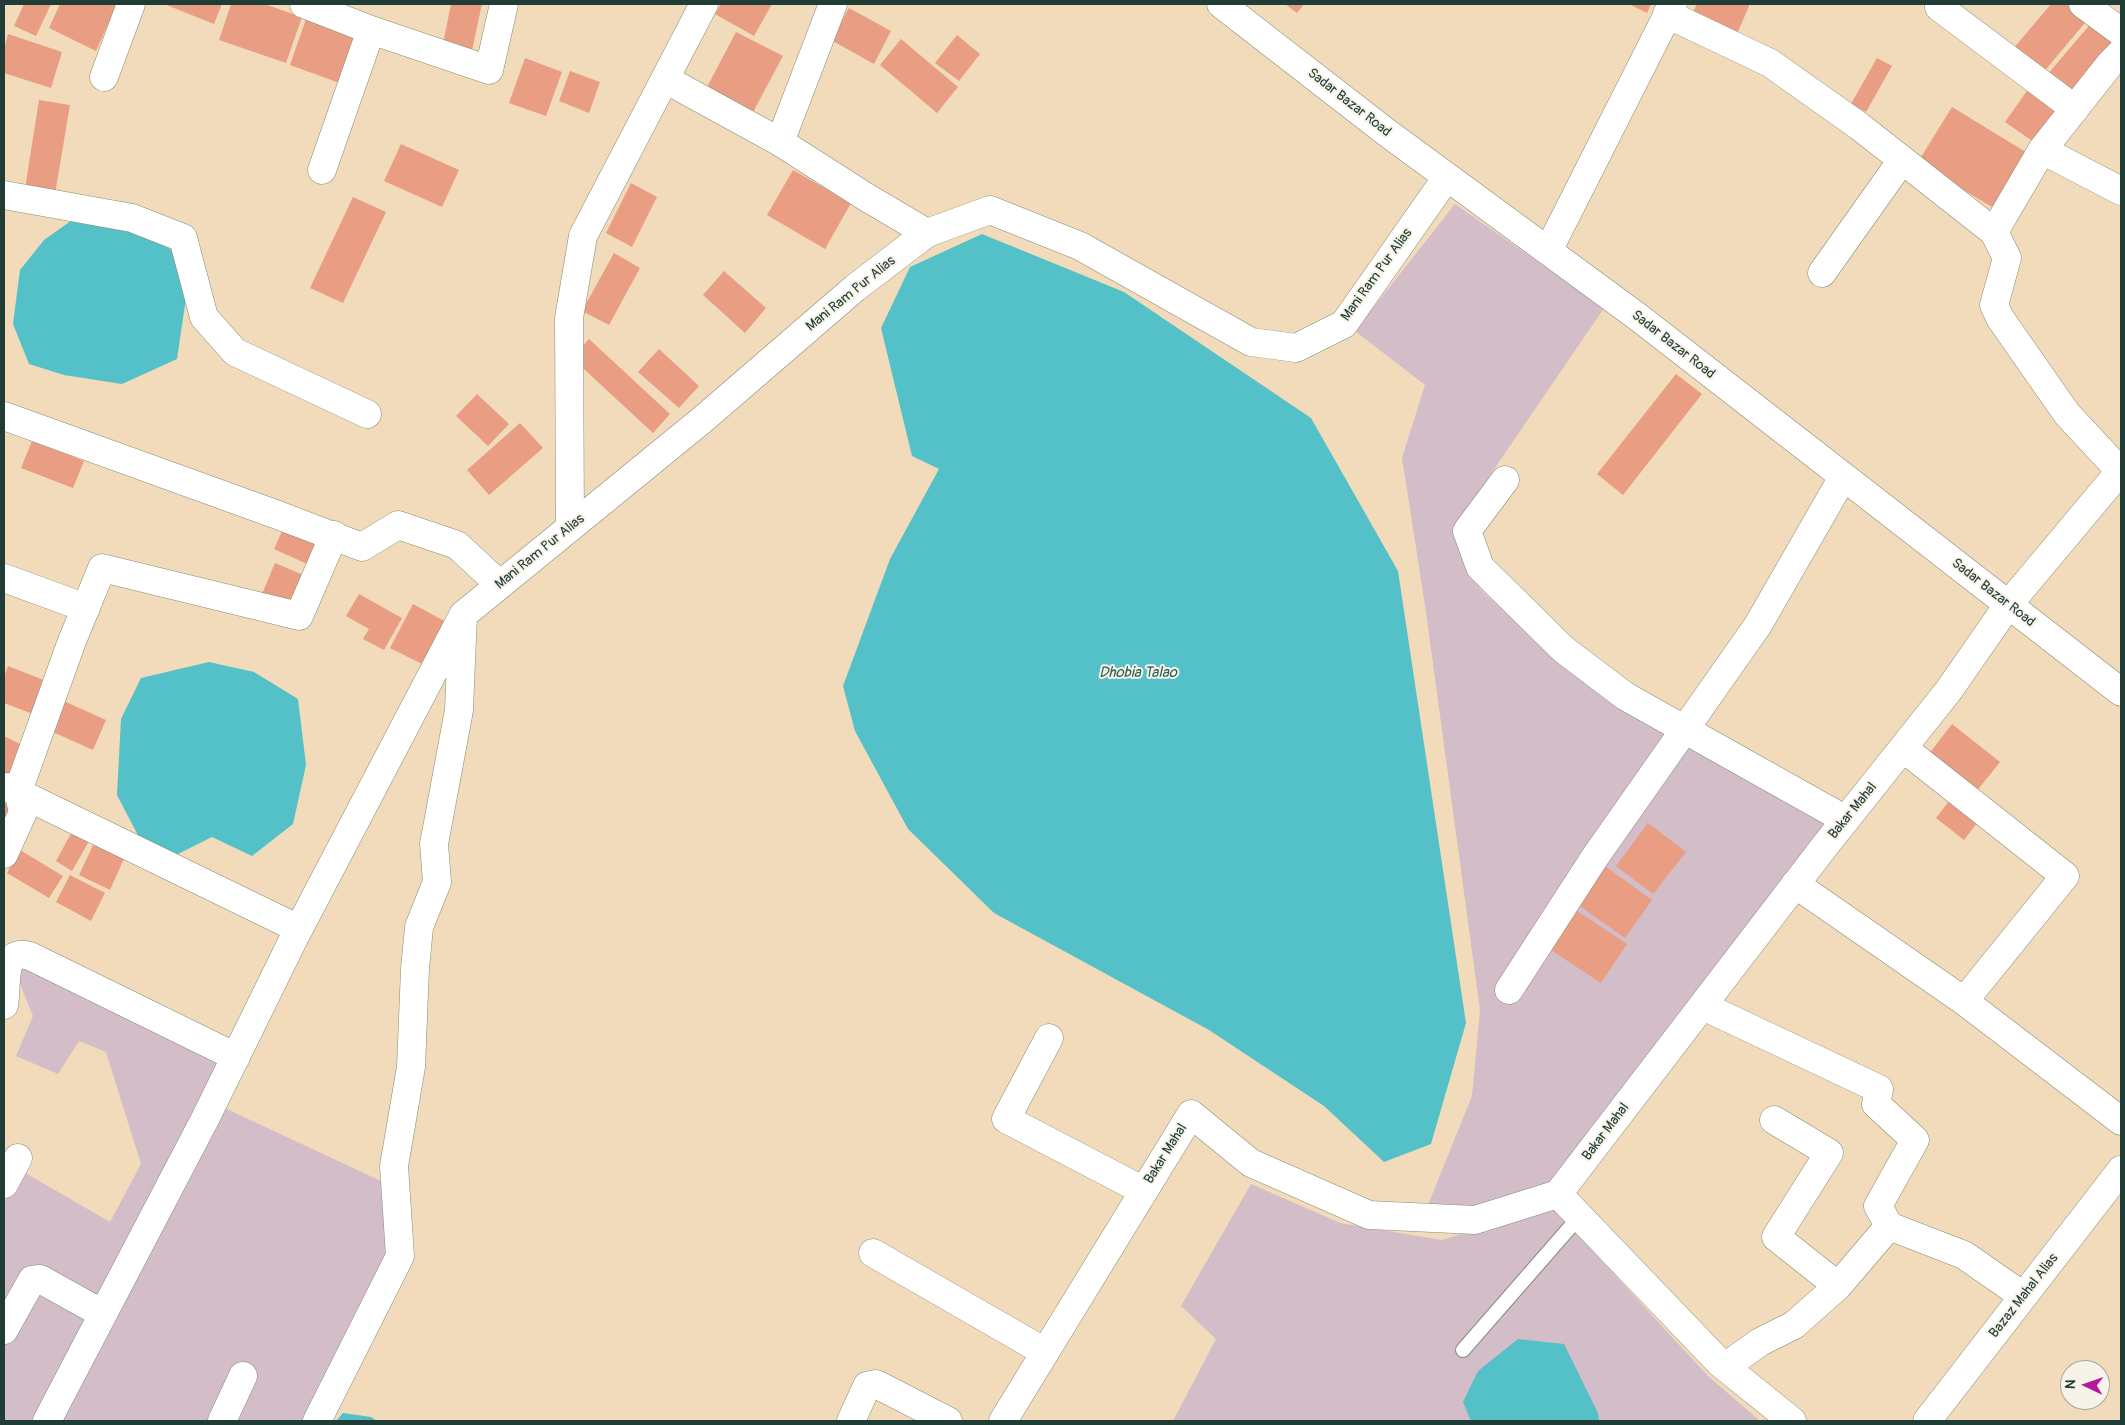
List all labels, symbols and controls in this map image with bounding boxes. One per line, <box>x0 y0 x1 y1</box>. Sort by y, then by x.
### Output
street label: Sadar Bazar Road <box>1304 65 1394 141</box>
street label: Mani Ram Pur Alias <box>1338 225 1416 325</box>
street label: Mani Ram Pur Alias <box>803 253 899 335</box>
street label: Sadar Bazar Road <box>1628 307 1718 383</box>
street label: Mani Ram Pur Alias <box>492 511 588 593</box>
street label: Sadar Bazar Road <box>1948 555 2038 631</box>
water label: Dhobia Talao <box>1099 664 1177 682</box>
street label: Bakar Mahal <box>1825 779 1881 843</box>
street label: Bakar Mahal <box>1579 1100 1633 1164</box>
street label: Bakar Mahal <box>1141 1121 1191 1187</box>
street label: Bazaz Mahal Alias <box>1986 1251 2062 1341</box>
north arrow <box>2060 1360 2110 1410</box>
text: N <box>2062 1379 2079 1389</box>

